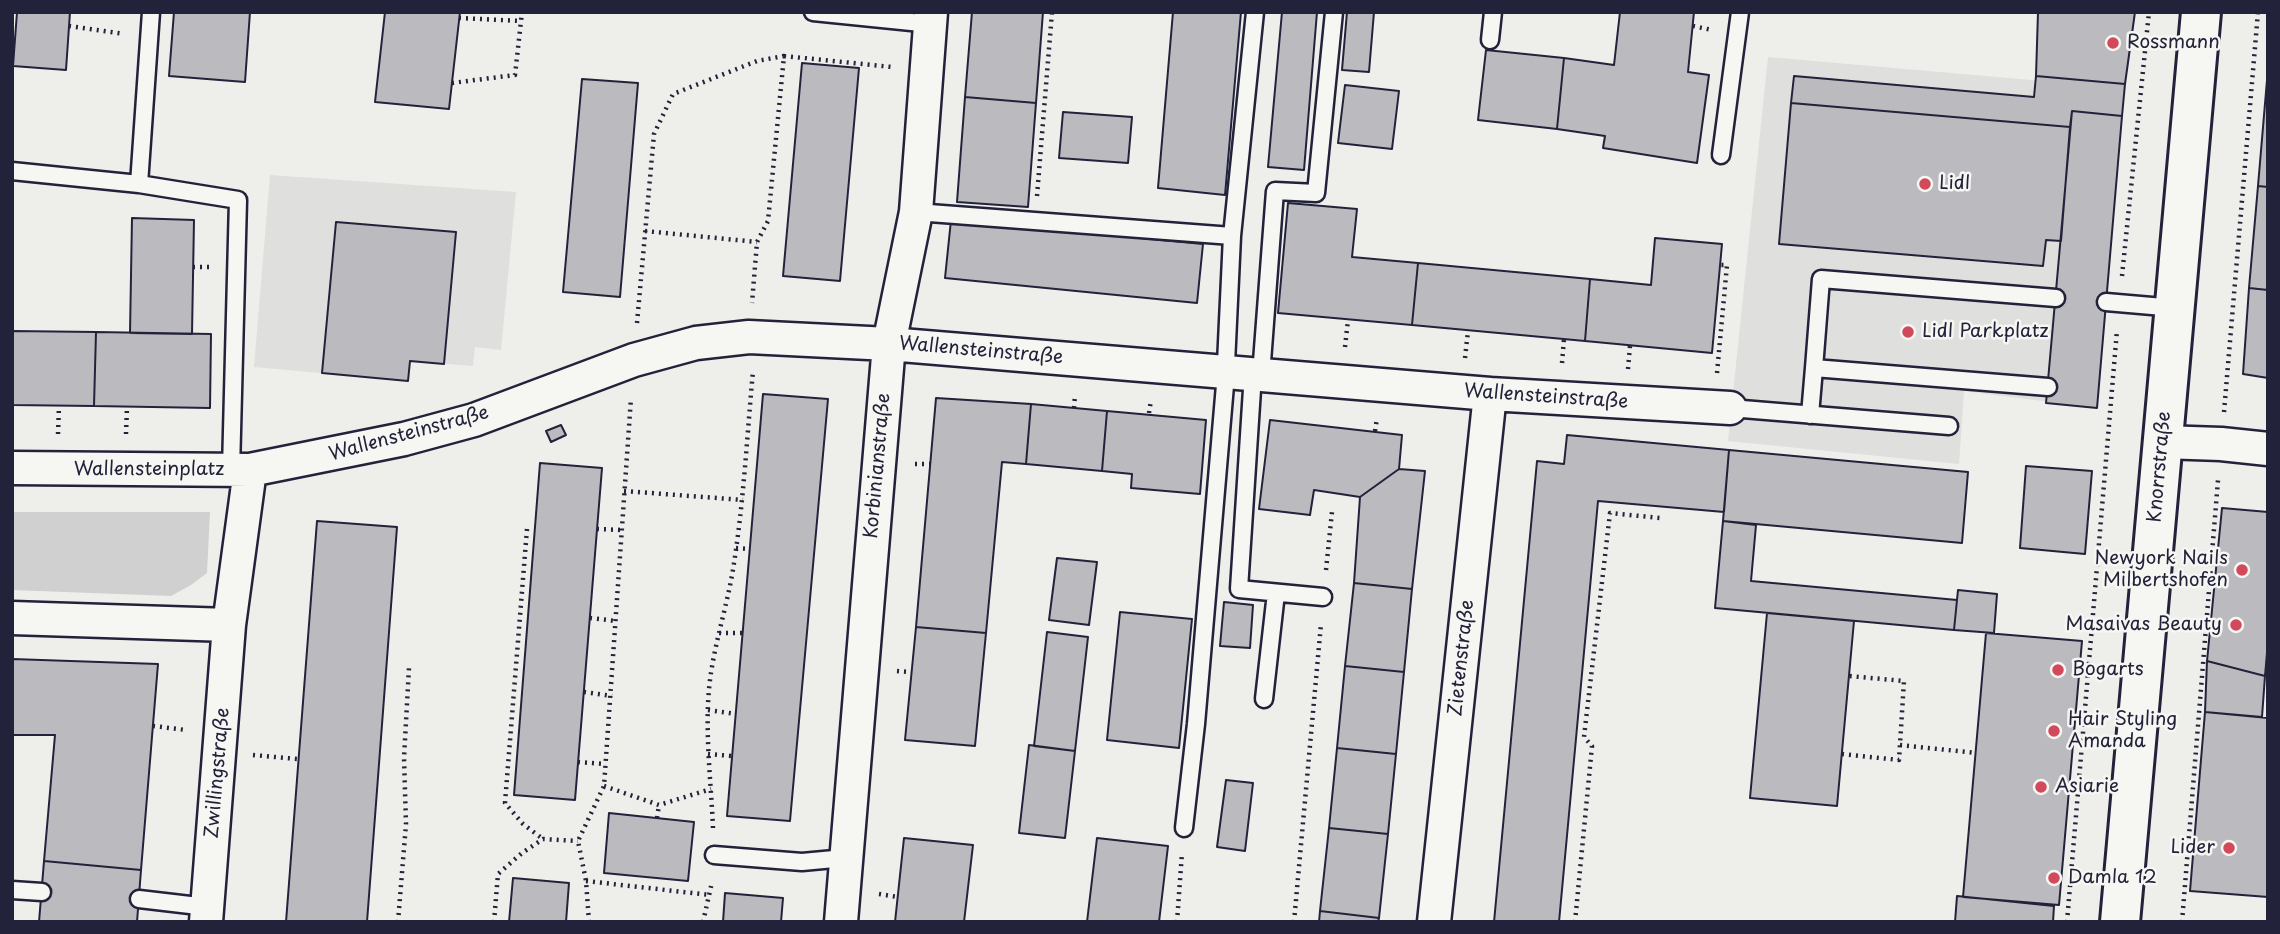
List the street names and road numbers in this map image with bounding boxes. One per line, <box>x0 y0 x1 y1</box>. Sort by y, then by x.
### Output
street label: Wallensteinstraße <box>898 332 1064 370</box>
street label: Wallensteinstraße <box>1463 380 1629 414</box>
street label: Korbinianstraße <box>860 392 896 540</box>
street label: Wallensteinstraße <box>327 402 491 466</box>
street label: Knorrstraße <box>2144 411 2176 523</box>
street label: Wallensteinplatz <box>74 459 224 481</box>
street label: Zietenstraße <box>1445 599 1479 717</box>
street label: Zwillingstraße <box>201 707 235 839</box>

